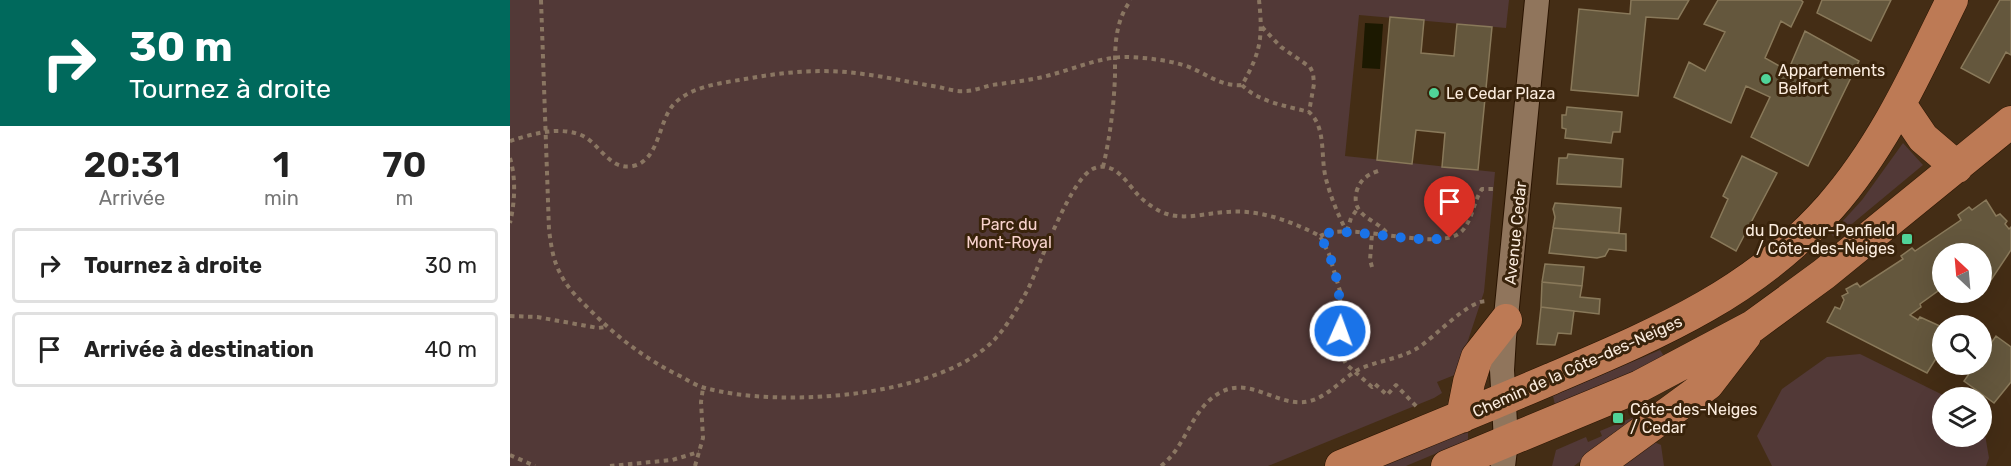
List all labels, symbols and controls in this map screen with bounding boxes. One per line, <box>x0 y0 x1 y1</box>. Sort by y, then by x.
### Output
text: 30 m <box>129 22 233 72</box>
icon: right <box>30 24 108 102</box>
place label: Appartements Belfort <box>1778 61 1885 98</box>
marker: Appartements Belfort <box>1759 72 1773 86</box>
text: Tournez à droite <box>129 73 331 105</box>
place label: Le Cedar Plaza <box>1446 84 1555 103</box>
marker: Le Cedar Plaza <box>1427 86 1441 100</box>
text: 20:31 <box>84 143 180 186</box>
text: 1 <box>273 143 290 186</box>
text: 70 <box>382 143 426 186</box>
pin <box>1424 176 1475 238</box>
street label: Avenue Cedar <box>1501 180 1530 286</box>
icon: arrive <box>1433 185 1466 218</box>
text: Arrivée <box>99 186 165 210</box>
text: min <box>264 186 299 210</box>
text: m <box>395 186 413 210</box>
park label: Parc du Mont-Royal <box>966 215 1052 252</box>
place label: du Docteur-Penfield / Côte-des-Neiges <box>1745 221 1895 258</box>
marker: du Docteur-Penfield / Côte-des-Neiges <box>1900 232 1914 246</box>
north arrow <box>1932 243 1992 303</box>
map controls <box>1932 243 1992 447</box>
icon: right <box>33 249 66 282</box>
text: Tournez à droite <box>84 252 262 279</box>
text: 30 m <box>425 252 477 279</box>
position arrow <box>1308 299 1372 363</box>
street label: Chemin de la Côte-des-Neiges <box>1469 311 1685 421</box>
button: search <box>1932 315 1992 375</box>
icon: arrive <box>33 333 66 366</box>
text: Arrivée à destination <box>84 336 314 363</box>
text: 40 m <box>424 336 477 363</box>
button: layers <box>1932 387 1992 447</box>
place label: Côte-des-Neiges / Cedar <box>1630 400 1757 437</box>
marker: Côte-des-Neiges / Cedar <box>1611 411 1625 425</box>

